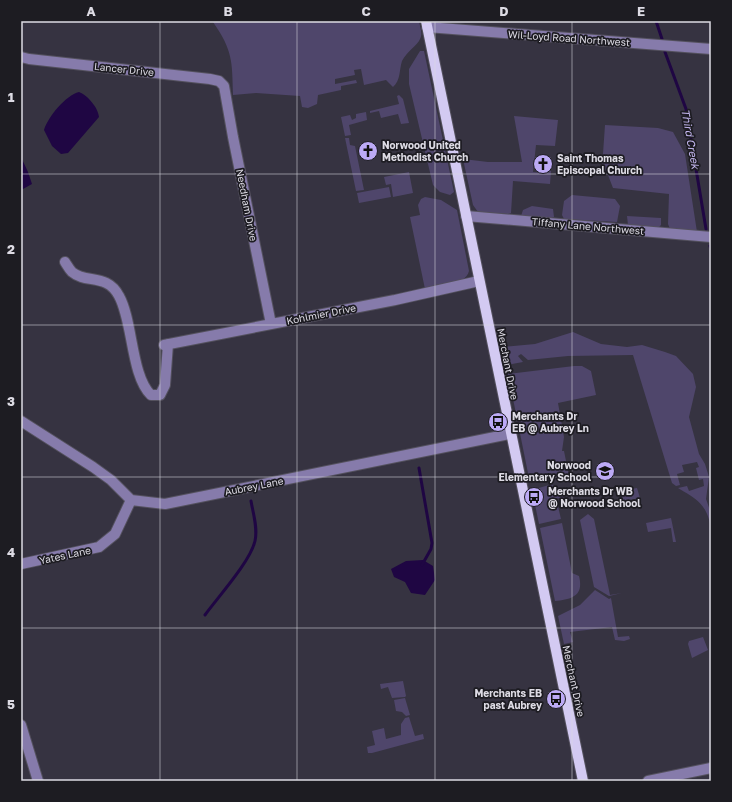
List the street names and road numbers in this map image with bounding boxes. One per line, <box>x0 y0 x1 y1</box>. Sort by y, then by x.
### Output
street label: Wil-Loyd Road Northwest <box>508 28 630 48</box>
street label: Lancer Drive <box>94 60 155 78</box>
street label: Needham Drive <box>234 168 260 242</box>
street label: Tiffany Lane Northwest <box>531 215 645 237</box>
street label: Kohlmier Drive <box>285 301 357 327</box>
street label: Merchant Drive <box>495 327 521 401</box>
street label: Aubrey Lane <box>224 474 285 498</box>
street label: Yates Lane <box>38 544 92 566</box>
street label: Merchant Drive <box>561 644 587 718</box>

